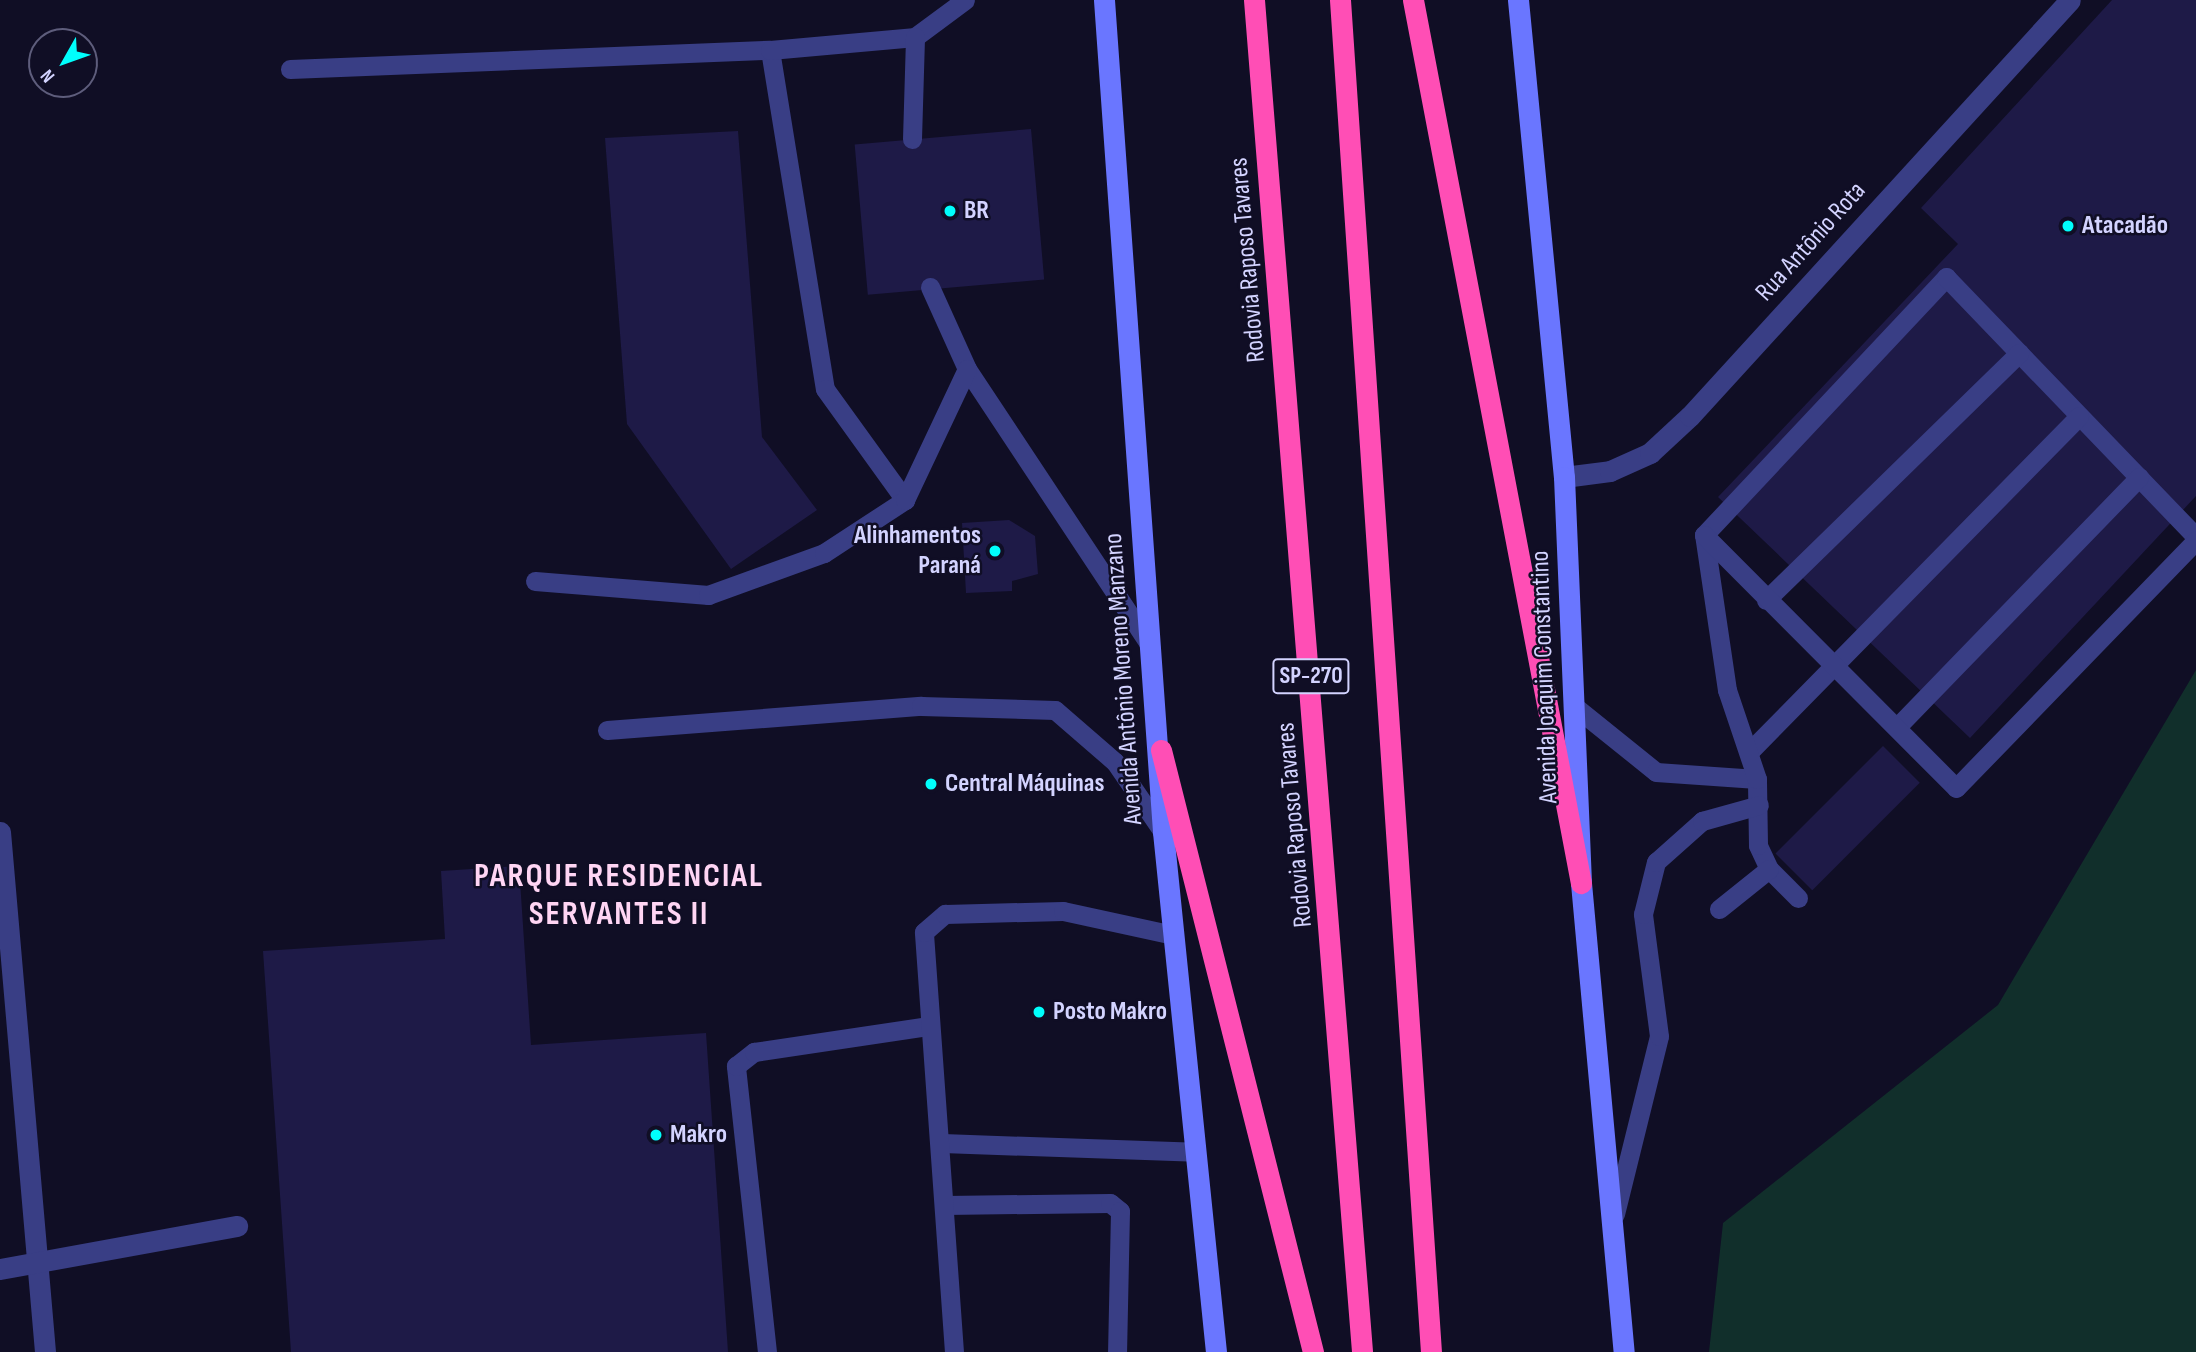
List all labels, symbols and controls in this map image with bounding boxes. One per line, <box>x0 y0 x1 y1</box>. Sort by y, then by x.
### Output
north arrow <box>28 28 98 98</box>
text: N <box>36 64 60 87</box>
street label: Rodovia Raposo Tavares <box>1223 156 1273 364</box>
street label: Rua Antônio Rota <box>1749 176 1873 308</box>
place label: BR <box>964 195 989 227</box>
marker: BR <box>942 203 958 219</box>
place label: Atacadão <box>2082 210 2168 242</box>
marker: Atacadão <box>2060 218 2076 234</box>
place label: Alinhamentos Paraná <box>854 520 981 582</box>
street label: Avenida Antônio Moreno Manzano <box>1098 532 1150 826</box>
marker: Alinhamentos Paraná <box>987 543 1003 559</box>
street label: Avenida Joaquim Constantino <box>1525 550 1565 804</box>
road number: SP-270 <box>1271 656 1351 696</box>
street label: Rodovia Raposo Tavares <box>1270 721 1320 929</box>
place label: Central Máquinas <box>945 768 1104 800</box>
marker: Central Máquinas <box>923 776 939 792</box>
district label: PARQUE RESIDENCIAL SERVANTES II <box>476 857 762 935</box>
place label: Posto Makro <box>1053 996 1167 1028</box>
marker: Posto Makro <box>1031 1004 1047 1020</box>
place label: Makro <box>670 1119 727 1151</box>
marker: Makro <box>648 1127 664 1143</box>

